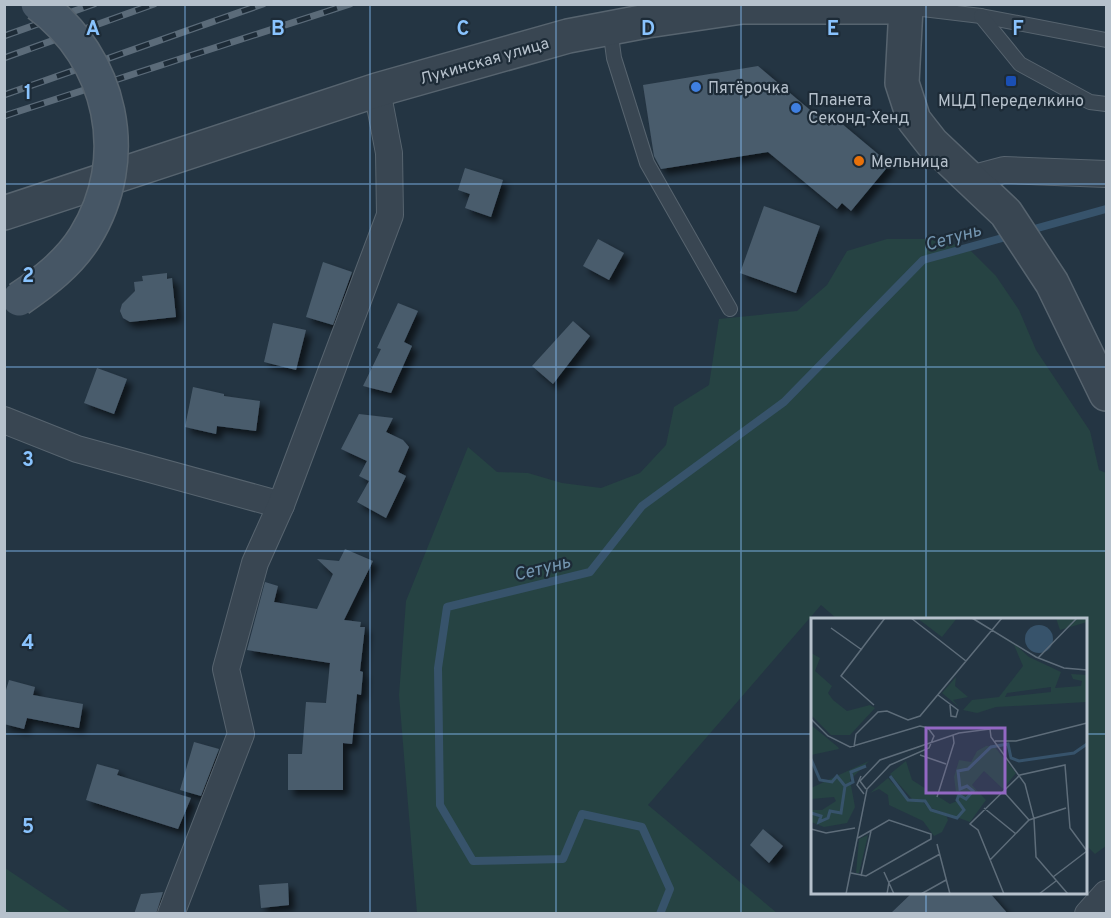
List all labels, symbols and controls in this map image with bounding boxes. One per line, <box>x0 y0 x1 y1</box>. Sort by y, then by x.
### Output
text: A <box>86 17 100 43</box>
text: B <box>271 17 285 43</box>
text: C <box>457 17 469 43</box>
text: D <box>641 17 655 43</box>
text: E <box>827 17 839 43</box>
text: F <box>1012 17 1024 43</box>
street label: Лукинская улица <box>418 34 552 90</box>
marker: МЦД Переделкино <box>1004 74 1018 88</box>
place label: Пятёрочка <box>708 79 789 99</box>
marker: Пятёрочка <box>689 80 703 94</box>
text: 1 <box>24 81 32 107</box>
place label: Планета Секонд-Хенд <box>808 91 909 129</box>
place label: МЦД Переделкино <box>938 92 1084 112</box>
marker: Планета Секонд-Хенд <box>789 101 803 115</box>
place label: Мельница <box>871 153 948 173</box>
marker: Мельница <box>852 154 866 168</box>
water label: Сетунь <box>923 219 984 257</box>
text: 2 <box>22 264 34 290</box>
text: 3 <box>22 448 34 474</box>
water label: Сетунь <box>512 551 573 588</box>
inset map <box>811 618 1087 894</box>
text: 4 <box>22 631 34 657</box>
text: 5 <box>22 815 34 841</box>

